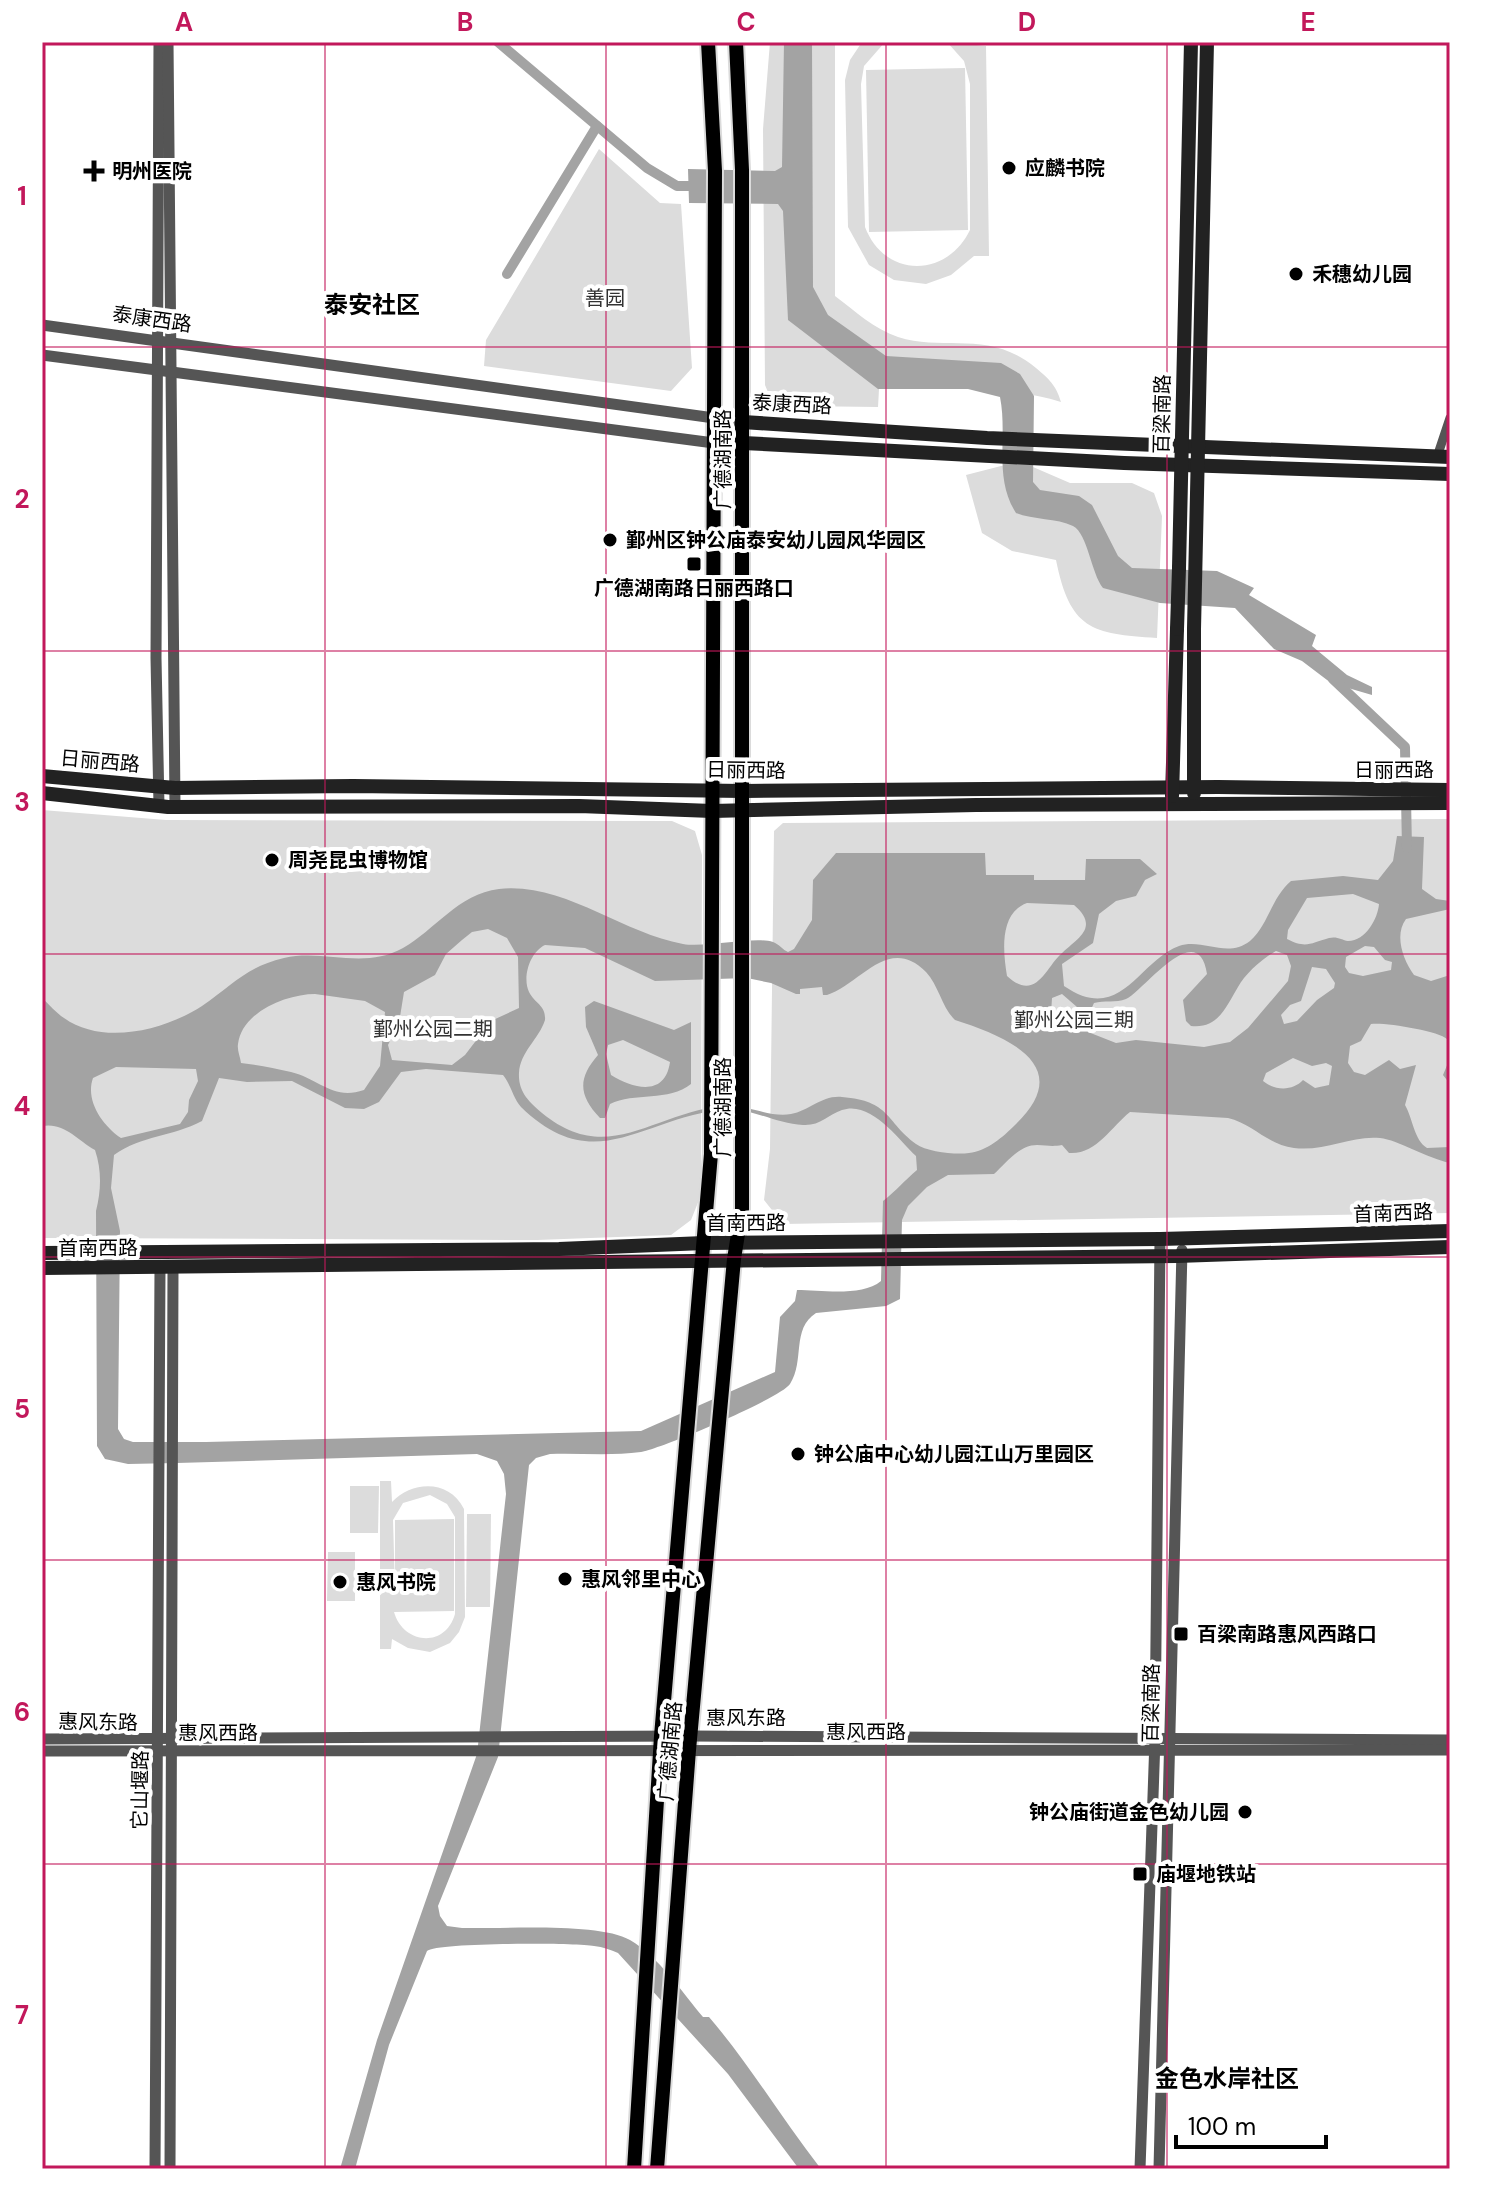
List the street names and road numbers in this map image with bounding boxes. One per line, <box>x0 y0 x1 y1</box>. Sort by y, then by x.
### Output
street label: 泰康西路 <box>111 301 193 337</box>
street label: 百梁南路 <box>1148 374 1176 454</box>
street label: 泰康西路 <box>751 389 833 419</box>
street label: 广德湖南路 <box>710 409 736 509</box>
street label: 日丽西路 <box>59 745 141 777</box>
street label: 日丽西路 <box>706 756 786 784</box>
street label: 日丽西路 <box>1354 757 1434 783</box>
street label: 广德湖南路 <box>710 1057 736 1157</box>
street label: 首南西路 <box>1353 1199 1433 1227</box>
street label: 首南西路 <box>706 1210 786 1236</box>
street label: 首南西路 <box>58 1235 138 1261</box>
street label: 百梁南路 <box>1137 1663 1165 1743</box>
street label: 广德湖南路 <box>653 1700 687 1802</box>
street label: 惠风东路 <box>706 1705 786 1731</box>
street label: 惠风东路 <box>58 1708 138 1736</box>
street label: 惠风西路 <box>826 1719 906 1745</box>
street label: 惠风西路 <box>178 1720 258 1746</box>
street label: 它山堰路 <box>126 1750 154 1830</box>

